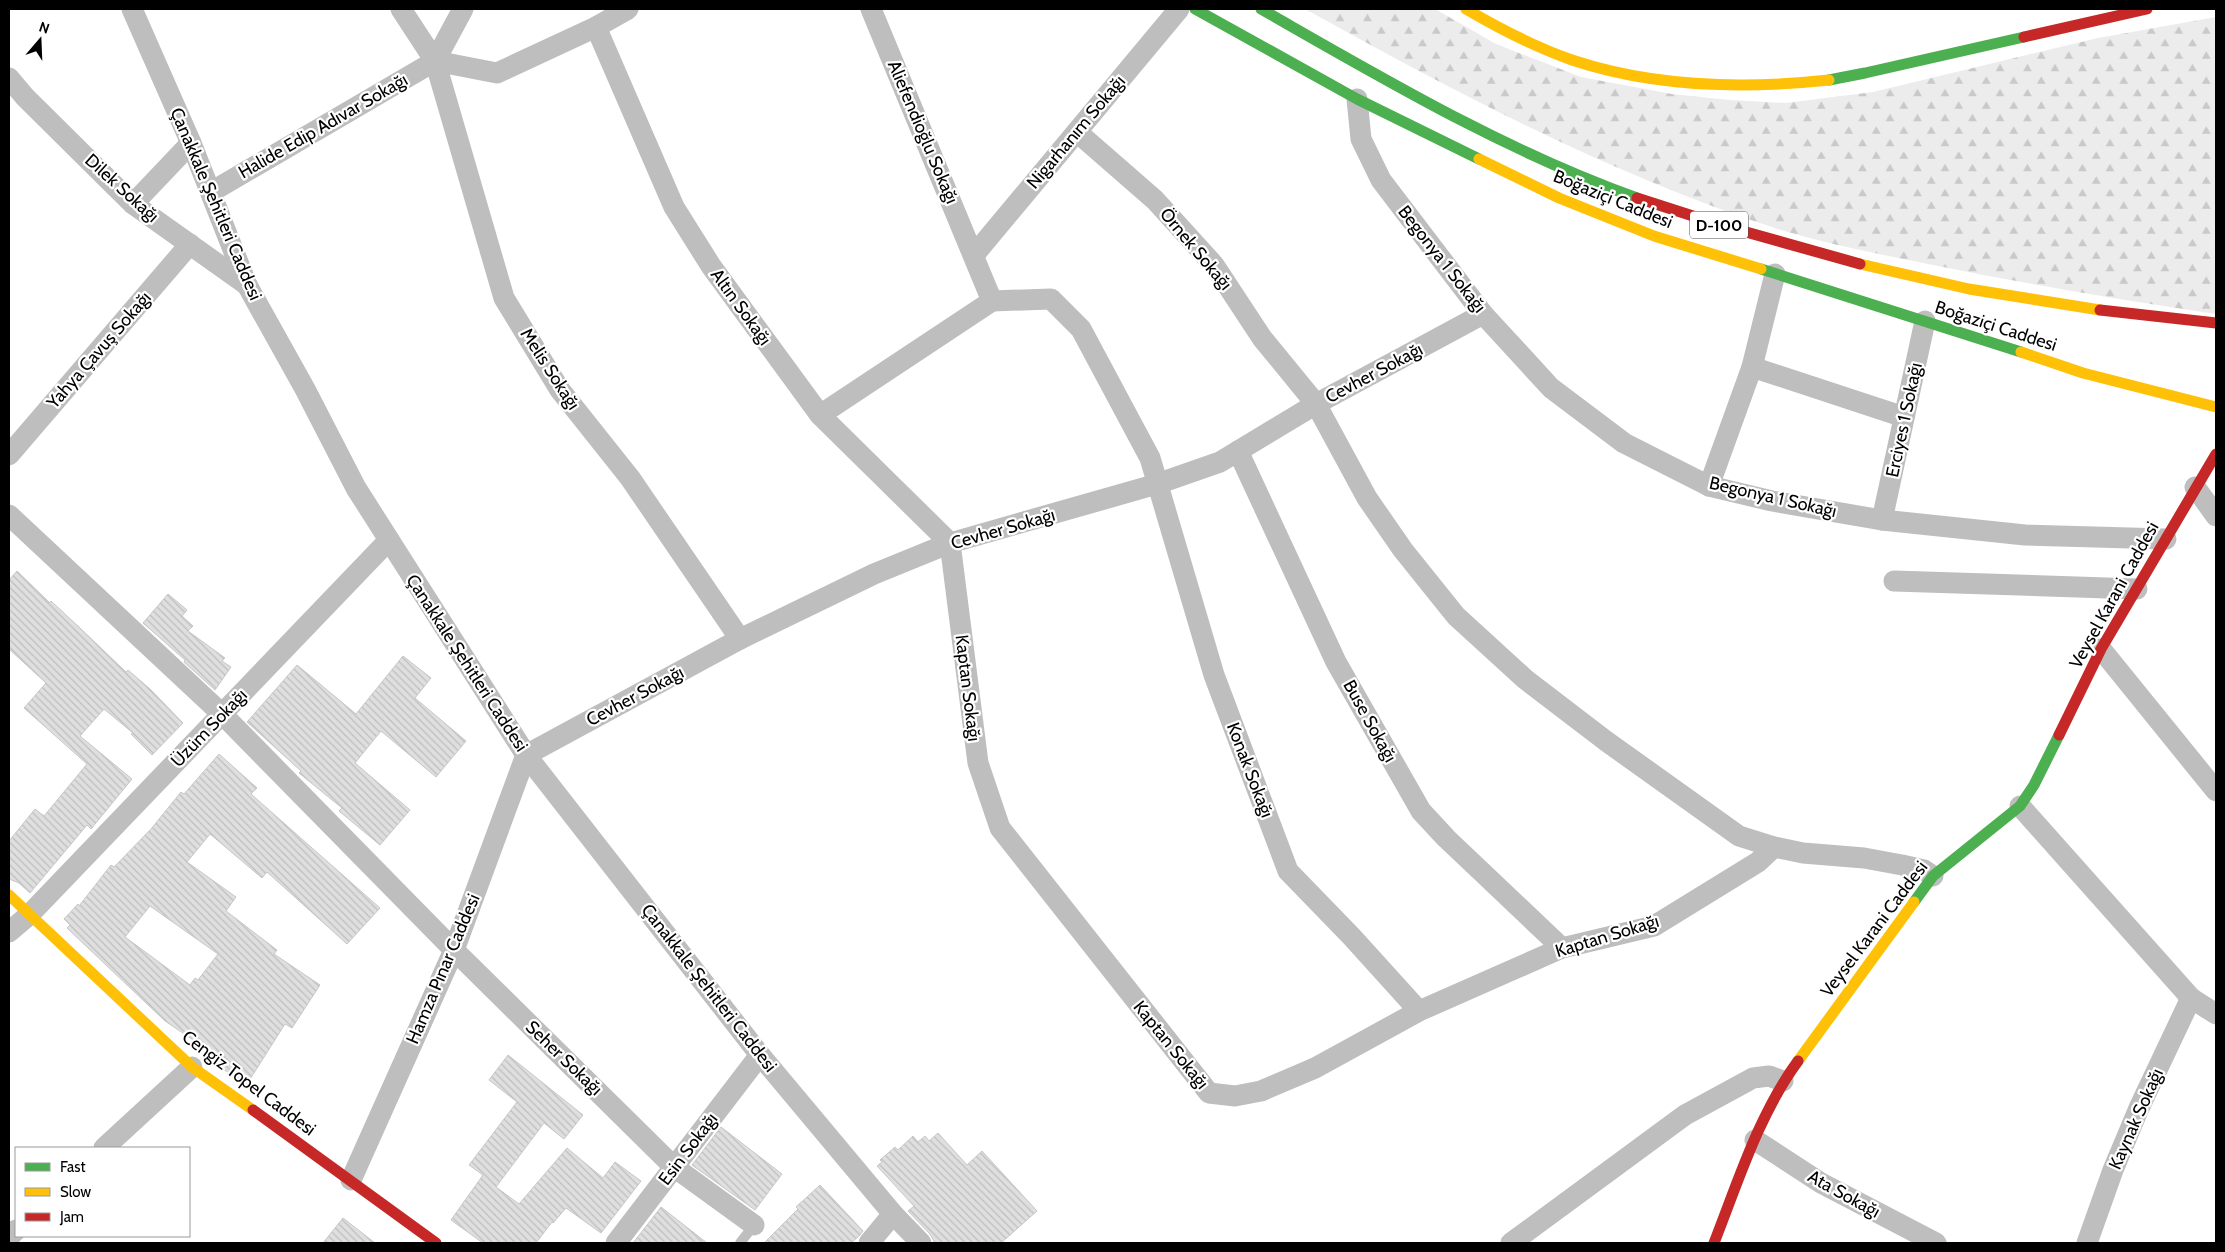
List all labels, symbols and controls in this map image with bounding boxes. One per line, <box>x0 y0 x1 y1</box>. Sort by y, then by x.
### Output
north arrow <box>15 15 65 65</box>
text: N <box>37 18 52 38</box>
street label: Aliefendioğlu Sokağı <box>883 57 963 207</box>
street label: Halide Edip Adıvar Sokağı <box>234 69 412 183</box>
street label: Nigarhanım Sokağı <box>1022 71 1130 193</box>
street label: Çanakkale Şehitleri Caddesi <box>165 104 267 304</box>
street label: Dilek Sokağı <box>80 149 164 227</box>
street label: Boğaziçi Caddesi <box>1550 165 1676 233</box>
street label: Begonya 1 Sokağı <box>1393 201 1491 317</box>
street label: Örnek Sokağı <box>1155 203 1237 295</box>
road number: D-100 <box>1690 212 1748 238</box>
street label: Altın Sokağı <box>706 265 776 349</box>
street label: Yahya Çavuş Sokağı <box>42 287 156 414</box>
street label: Boğaziçi Caddesi <box>1932 296 2060 356</box>
street label: Melis Sokağı <box>515 324 585 414</box>
street label: Cevher Sokağı <box>1321 338 1427 408</box>
street label: Erciyes 1 Sokağı <box>1881 361 1927 479</box>
street label: Begonya 1 Sokağı <box>1707 472 1839 522</box>
street label: Cevher Sokağı <box>948 504 1058 554</box>
street label: Veysel Karani Caddesi <box>2065 518 2163 672</box>
street label: Çanakkale Şehitleri Caddesi <box>401 570 533 756</box>
street label: Kaptan Sokağı <box>951 633 985 743</box>
street label: Cevher Sokağı <box>582 661 688 731</box>
street label: Buse Sokağı <box>1338 676 1402 766</box>
street label: Üzüm Sokağı <box>166 684 252 772</box>
street label: Konak Sokağı <box>1222 719 1278 821</box>
street label: Veysel Karani Caddesi <box>1816 857 1932 1001</box>
street label: Hamza Pınar Caddesi <box>401 891 485 1047</box>
street label: Çanakkale Şehitleri Caddesi <box>637 900 781 1076</box>
street label: Kaptan Sokağı <box>1552 910 1662 962</box>
street label: Kaptan Sokağı <box>1129 996 1213 1094</box>
street label: Seher Sokağı <box>521 1016 607 1100</box>
street label: Cengiz Topel Caddesi <box>178 1026 320 1140</box>
street label: Kaynak Sokağı <box>2104 1065 2168 1173</box>
street label: Esin Sokağı <box>654 1108 722 1190</box>
legend <box>15 1147 190 1237</box>
text: Fast <box>60 1158 85 1176</box>
street label: Ata Sokağı <box>1804 1165 1884 1223</box>
text: Slow <box>60 1183 91 1201</box>
text: Jam <box>59 1208 84 1226</box>

